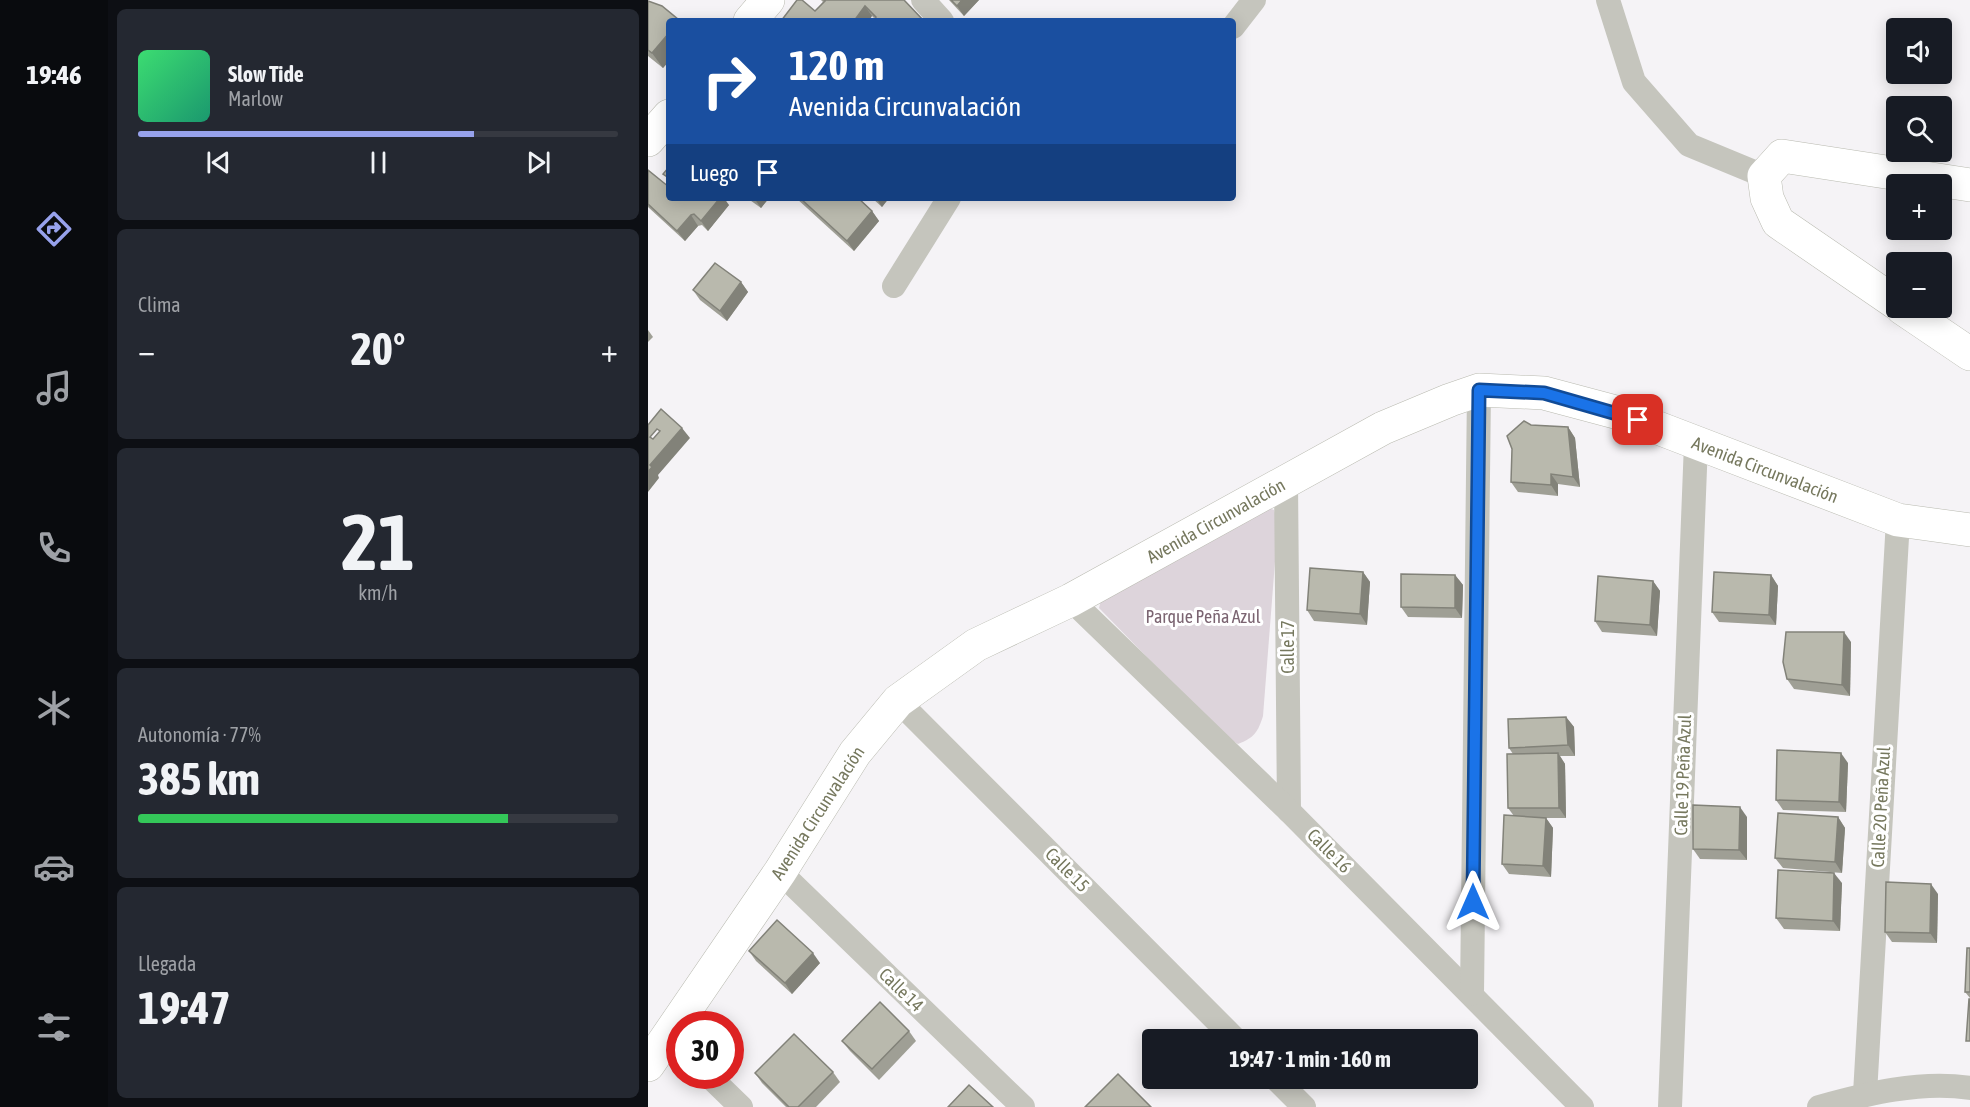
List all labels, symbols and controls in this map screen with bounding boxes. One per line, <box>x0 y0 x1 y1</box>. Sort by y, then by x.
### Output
map controls <box>1886 18 1952 318</box>
button: sound <box>1886 18 1952 84</box>
text: 120 m <box>789 41 884 89</box>
icon: right <box>690 42 768 120</box>
text: 19:46 <box>26 59 82 90</box>
text: Slow Tide <box>228 61 304 87</box>
text: Marlow <box>228 87 283 110</box>
text: Avenida Circunvalación <box>789 91 1021 122</box>
button: search <box>1886 96 1952 162</box>
icon: previous <box>202 146 235 179</box>
icon: pause <box>362 146 395 179</box>
icon: next <box>522 146 555 179</box>
icon: arrive <box>751 156 784 189</box>
text: Luego <box>690 160 739 186</box>
button: + <box>1886 174 1952 240</box>
icon: directions <box>33 208 75 250</box>
button: − <box>1886 252 1952 318</box>
text: Clima <box>138 293 181 316</box>
text: 20° <box>351 323 405 375</box>
text: − <box>138 331 155 369</box>
text: + <box>601 331 618 369</box>
icon: music <box>33 367 75 409</box>
pin <box>1612 394 1663 445</box>
icon: arrive <box>1621 403 1654 436</box>
street label: Avenida Circunvalación <box>1689 432 1841 507</box>
street label: Avenida Circunvalación <box>1143 474 1289 567</box>
text: 21 <box>341 497 415 587</box>
icon: phone <box>33 527 75 569</box>
text: km/h <box>358 581 398 604</box>
park label: Parque Peña Azul <box>1145 606 1261 627</box>
street label: Calle 17 <box>1277 620 1298 674</box>
icon: climate <box>33 687 75 729</box>
street label: Calle 19 Peña Azul <box>1670 714 1695 836</box>
text: Autonomía · 77% <box>138 723 261 746</box>
street label: Avenida Circunvalación <box>767 742 869 883</box>
street label: Calle 20 Peña Azul <box>1867 746 1894 868</box>
text: 385 km <box>138 753 260 805</box>
street label: Calle 16 <box>1303 824 1356 877</box>
street label: Calle 15 <box>1041 843 1094 896</box>
icon: car <box>33 846 75 888</box>
position arrow <box>1441 870 1505 934</box>
text: Llegada <box>138 952 196 975</box>
street label: Calle 14 <box>875 964 928 1016</box>
text: 19:47 <box>138 982 231 1034</box>
icon: filters <box>33 1006 75 1048</box>
speed limit sign: 30 <box>666 1011 744 1089</box>
text: 19:47 · 1 min · 160 m <box>1229 1046 1391 1072</box>

